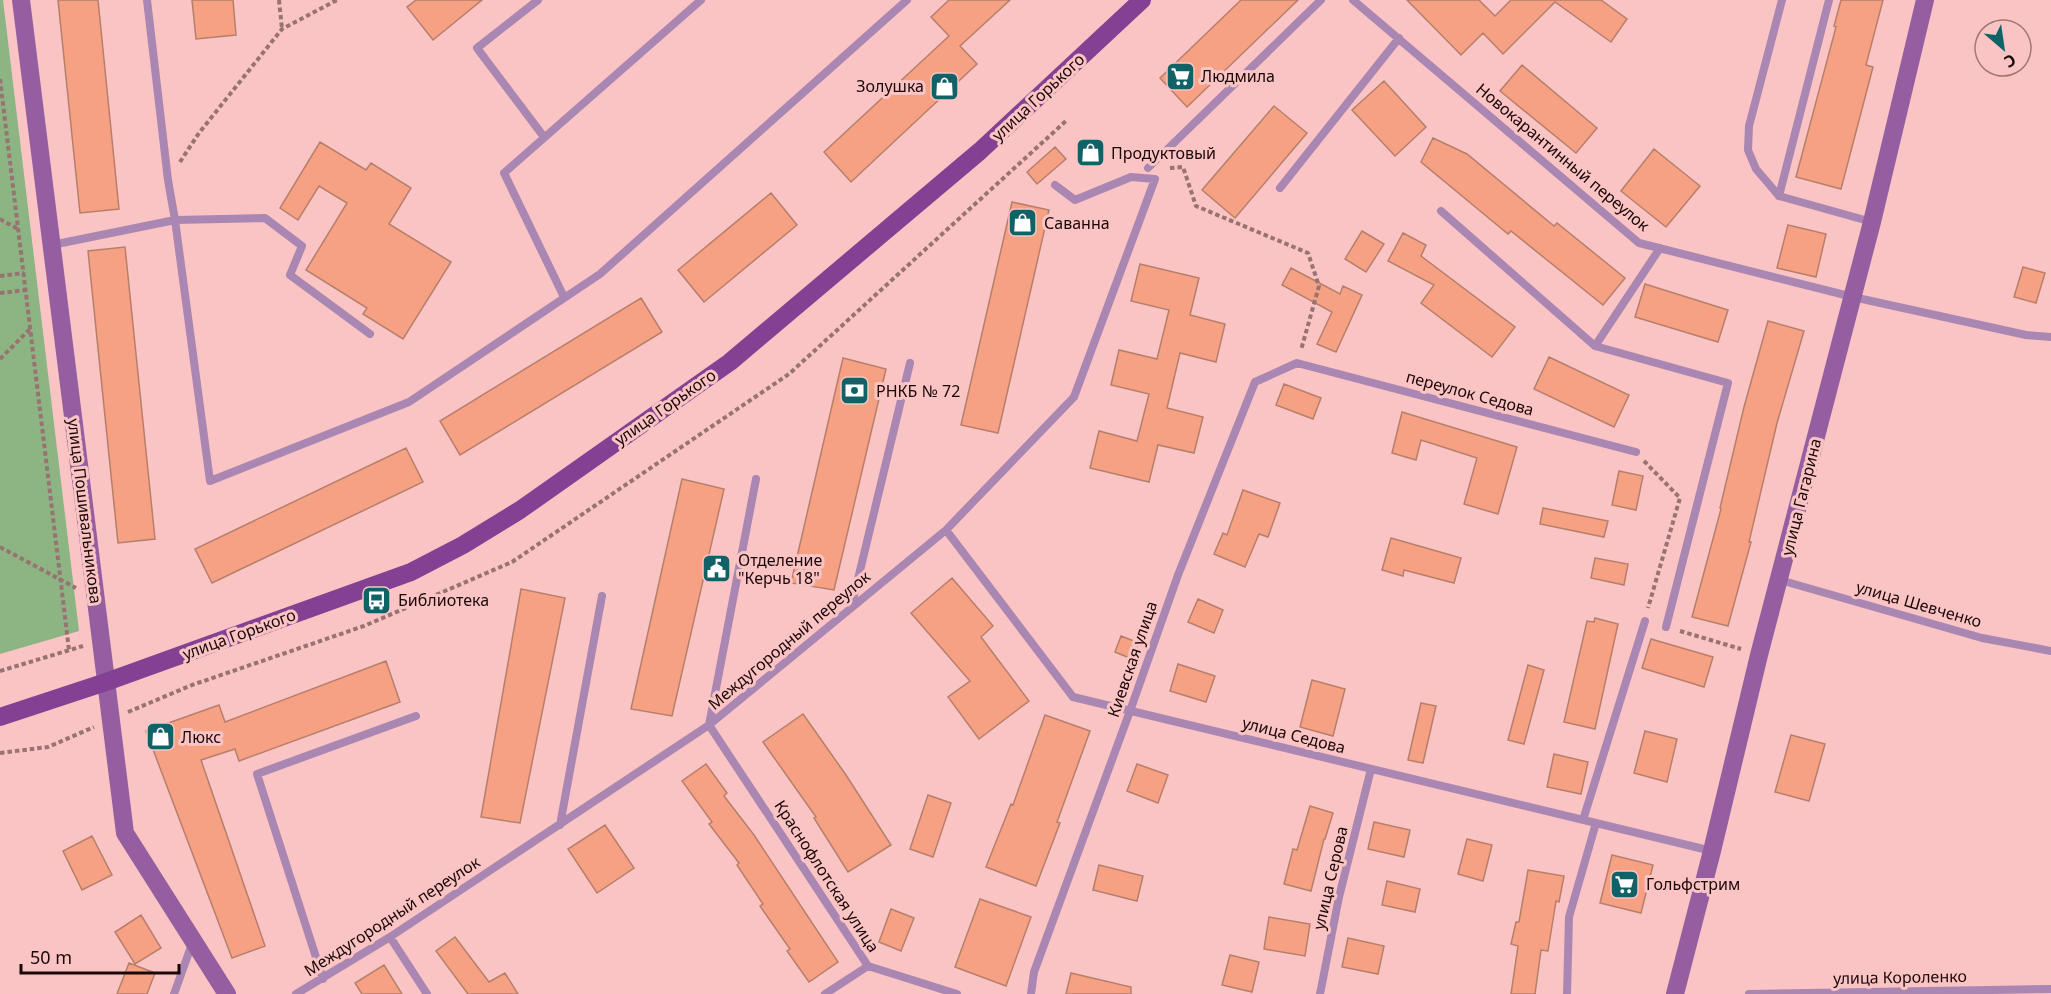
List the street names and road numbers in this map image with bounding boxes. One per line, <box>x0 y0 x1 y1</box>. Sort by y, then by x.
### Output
street label: улица Горького <box>987 48 1089 146</box>
street label: Новокарантинный переулок <box>1472 78 1655 236</box>
street label: улица Горького <box>610 364 720 450</box>
street label: переулок Седова <box>1404 365 1536 421</box>
street label: улица Пошивальникова <box>63 417 107 605</box>
street label: улица Гагарина <box>1776 436 1826 558</box>
street label: Междугородный переулок <box>703 565 875 714</box>
street label: улица Шевченко <box>1854 576 1984 632</box>
street label: Киевская улица <box>1102 598 1162 720</box>
street label: улица Горького <box>179 603 299 665</box>
street label: улица Седова <box>1240 712 1348 758</box>
street label: Краснофлотская улица <box>769 796 885 956</box>
street label: улица Серова <box>1307 824 1353 932</box>
street label: Междугородный переулок <box>300 851 485 981</box>
street label: улица Короленко <box>1833 965 1967 989</box>

